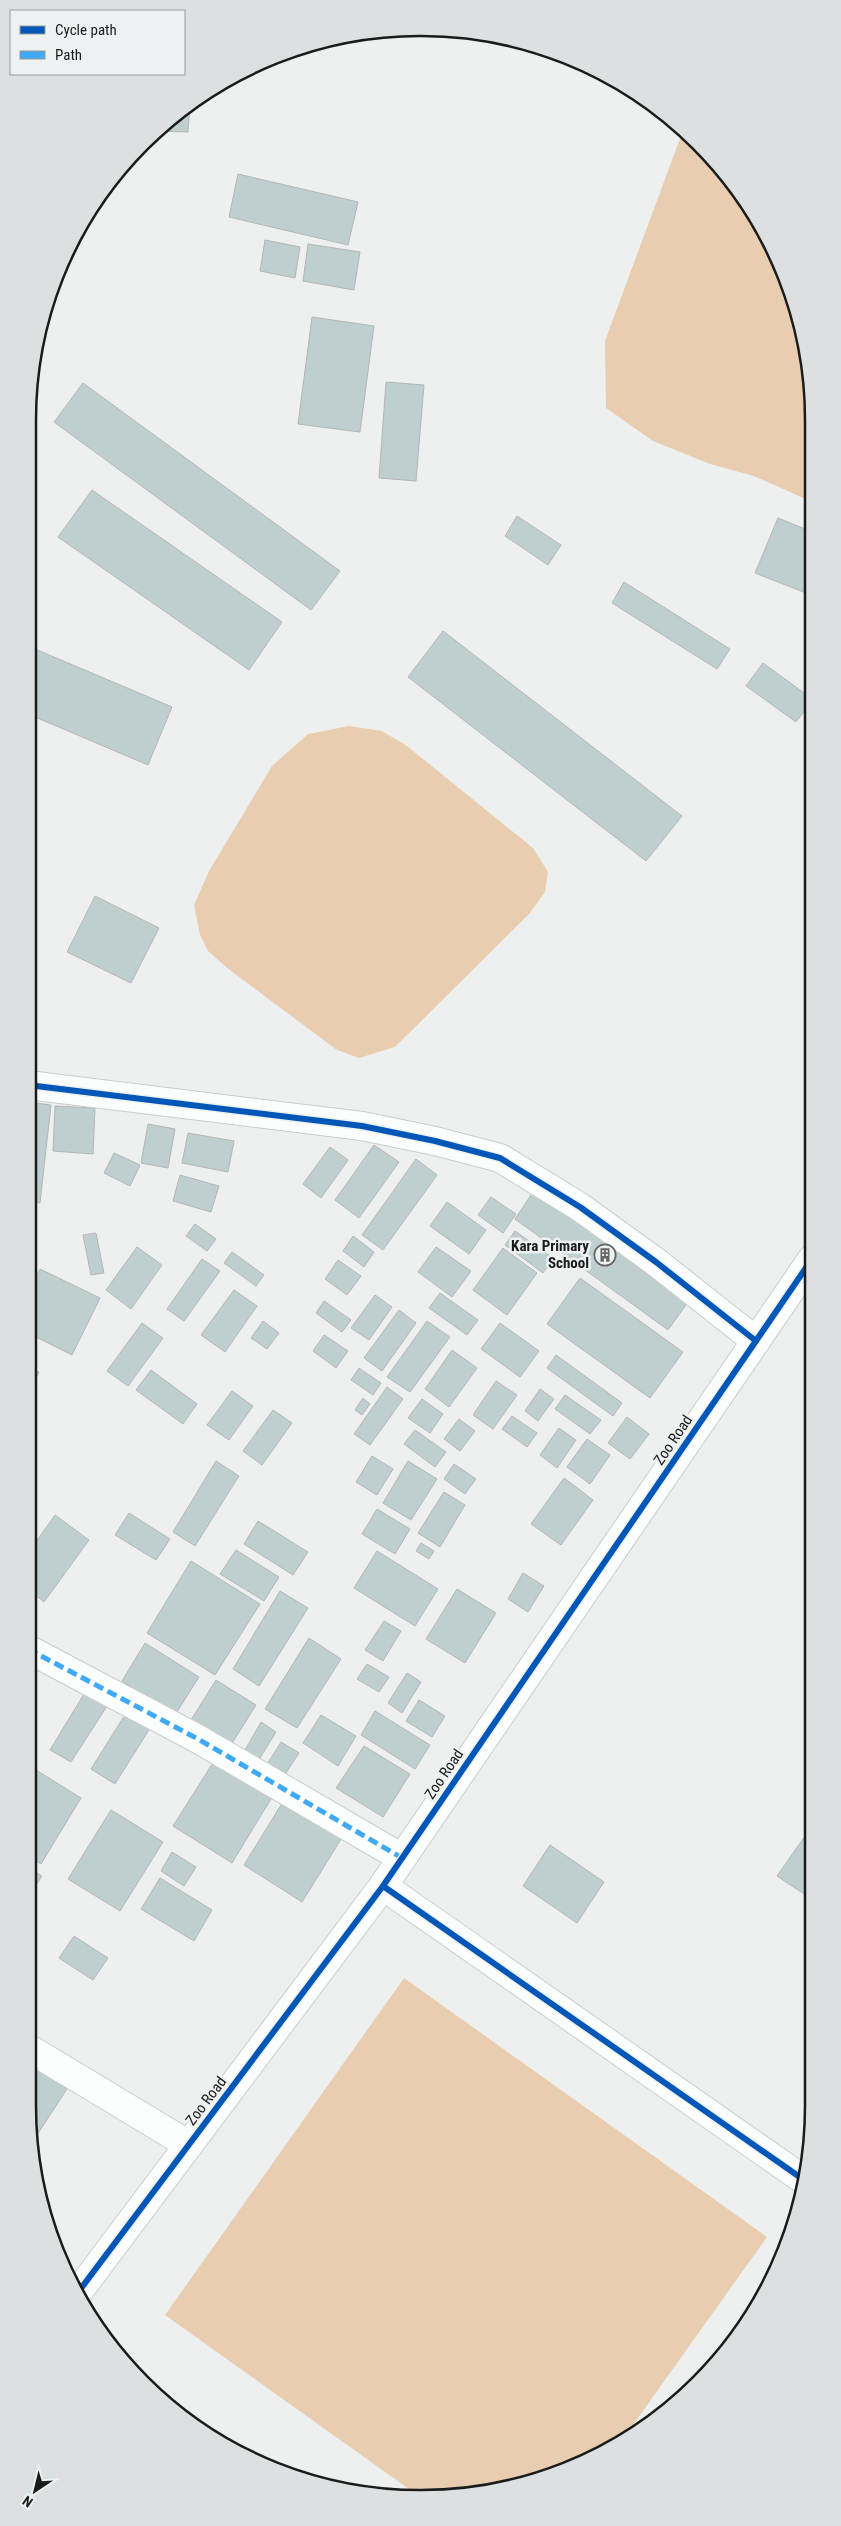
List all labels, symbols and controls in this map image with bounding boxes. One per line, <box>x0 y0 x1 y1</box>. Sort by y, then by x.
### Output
legend <box>10 10 185 75</box>
text: Cycle path <box>55 21 117 39</box>
text: Path <box>55 46 82 64</box>
place label: Kara Primary School <box>511 1237 589 1272</box>
building icon: Kara Primary School <box>593 1243 617 1267</box>
street label: Zoo Road <box>650 1412 696 1468</box>
street label: Zoo Road <box>421 1746 467 1802</box>
street label: Zoo Road <box>182 2073 230 2129</box>
north arrow <box>10 2466 60 2516</box>
text: N <box>19 2493 36 2511</box>

